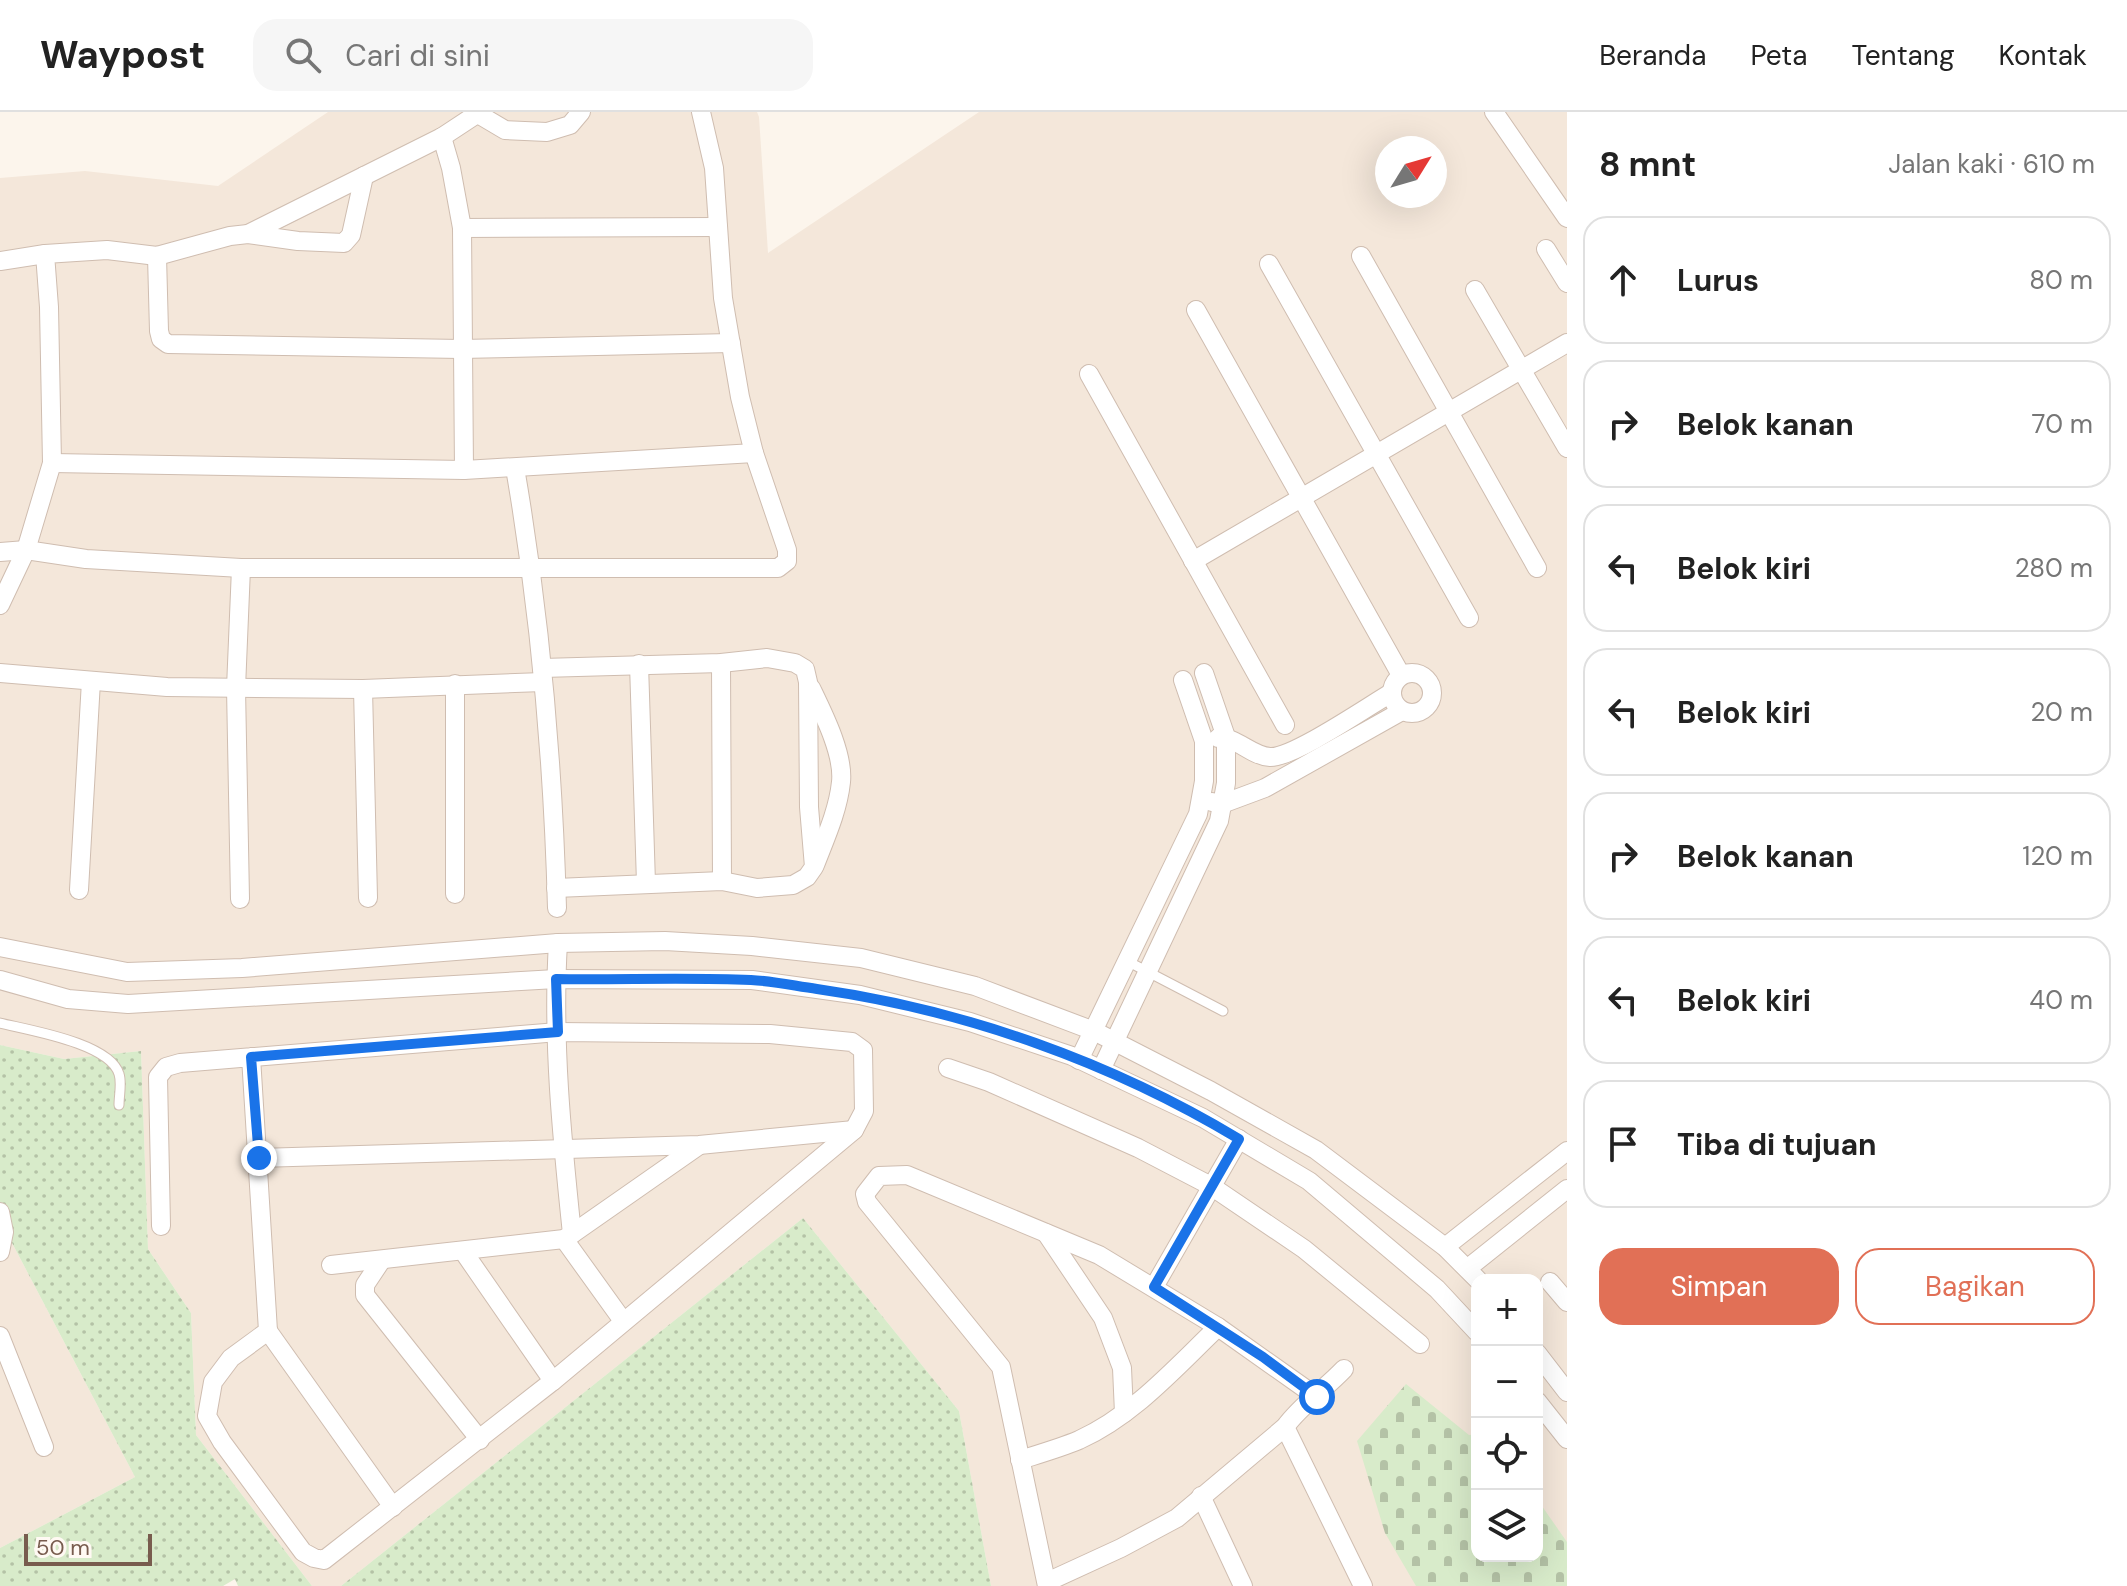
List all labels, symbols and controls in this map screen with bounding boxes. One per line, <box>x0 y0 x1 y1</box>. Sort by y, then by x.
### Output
search box <box>253 19 813 91</box>
text: Waypost <box>40 30 205 80</box>
icon: search <box>281 33 325 77</box>
text: Cari di sini <box>345 36 490 75</box>
text: Beranda <box>1599 37 1706 74</box>
text: Peta <box>1750 37 1807 74</box>
text: Tentang <box>1851 37 1955 74</box>
text: Kontak <box>1999 37 2087 74</box>
north arrow <box>1375 136 1447 208</box>
text: 8 mnt <box>1599 142 1696 187</box>
text: Jalan kaki · 610 m <box>1888 147 2095 181</box>
icon: ahead <box>1601 258 1645 302</box>
text: Lurus <box>1677 261 1759 300</box>
text: 80 m <box>2029 263 2093 297</box>
icon: right <box>1601 402 1645 446</box>
text: Belok kanan <box>1677 405 1854 444</box>
text: 70 m <box>2032 407 2093 441</box>
icon: left <box>1601 546 1645 590</box>
text: Belok kiri <box>1677 549 1811 588</box>
text: 280 m <box>2015 551 2093 585</box>
icon: left <box>1601 690 1645 734</box>
text: Belok kiri <box>1677 693 1811 732</box>
text: 20 m <box>2030 695 2093 729</box>
icon: right <box>1601 834 1645 878</box>
text: Belok kanan <box>1677 837 1854 876</box>
text: 120 m <box>2022 839 2093 873</box>
icon: left <box>1601 978 1645 1022</box>
text: Belok kiri <box>1677 981 1811 1020</box>
text: 40 m <box>2029 983 2093 1017</box>
icon: arrive <box>1601 1122 1645 1166</box>
text: Tiba di tujuan <box>1677 1125 1877 1164</box>
route end <box>241 1140 277 1176</box>
button: Simpan <box>1599 1248 1839 1325</box>
button: Bagikan <box>1855 1248 2095 1325</box>
map controls <box>1471 1274 1543 1562</box>
button: + <box>1471 1274 1543 1346</box>
button: − <box>1471 1346 1543 1418</box>
route start <box>1299 1379 1335 1415</box>
button: locate <box>1471 1418 1543 1490</box>
button: layers <box>1471 1490 1543 1562</box>
scale bar <box>24 1530 152 1566</box>
text: 50 m <box>36 1533 90 1562</box>

